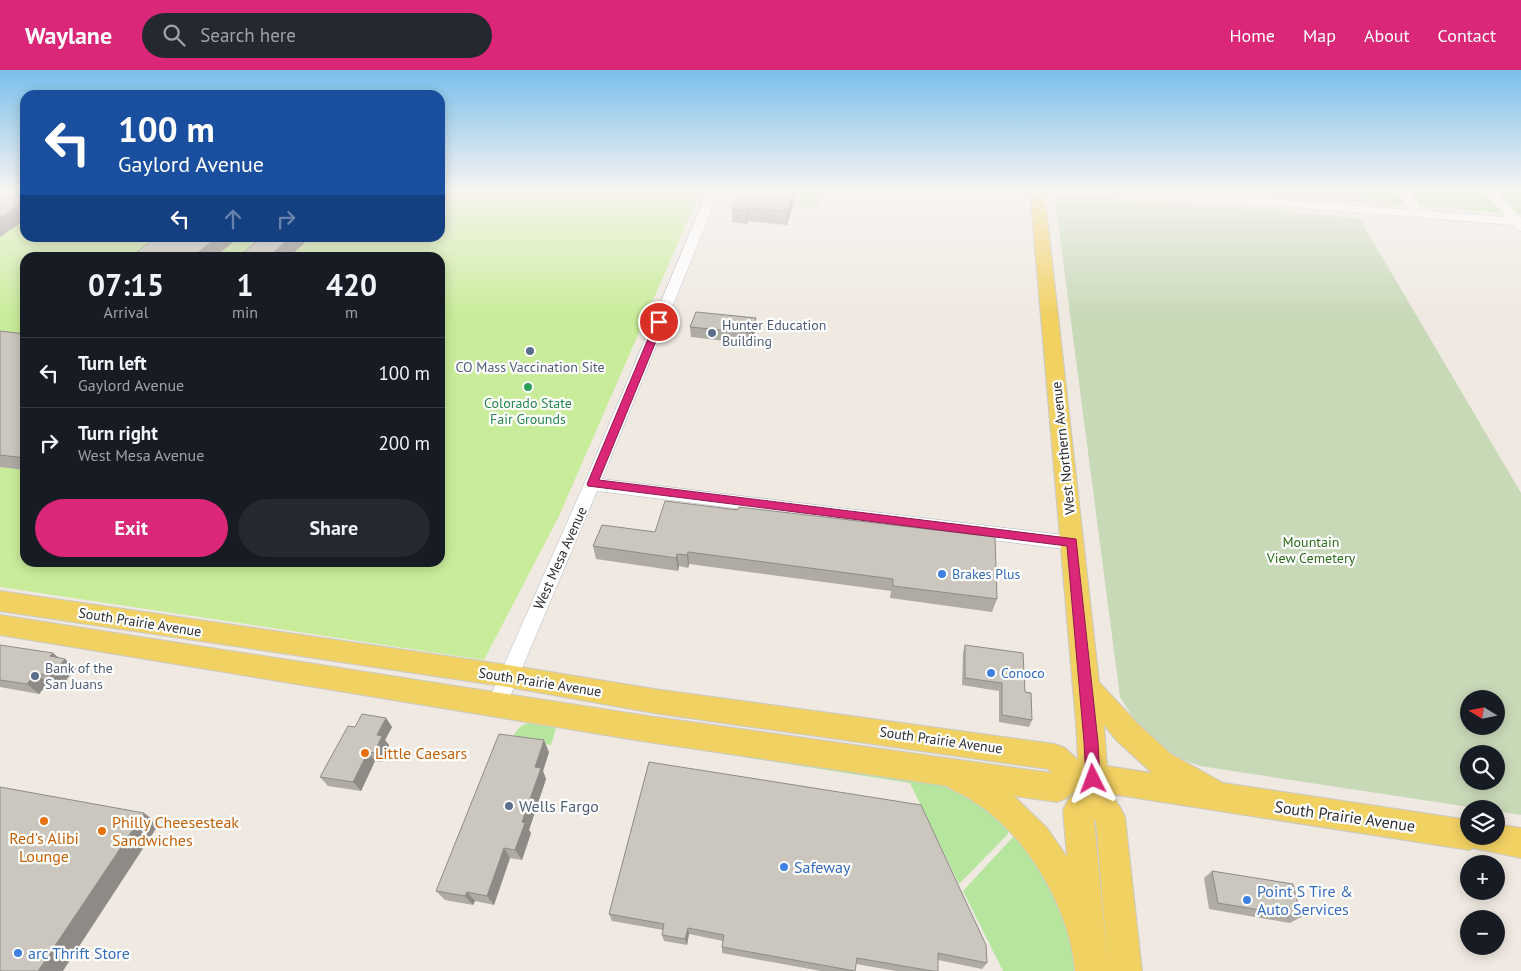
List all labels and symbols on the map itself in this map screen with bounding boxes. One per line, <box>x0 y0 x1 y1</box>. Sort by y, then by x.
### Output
pin <box>638 301 680 343</box>
place label: Hunter Education Building <box>722 316 826 350</box>
marker: Hunter Education Building <box>706 327 718 339</box>
marker: CO Mass Vaccination Site <box>524 345 536 357</box>
place label: CO Mass Vaccination Site <box>455 358 605 376</box>
marker: Colorado State Fair Grounds <box>522 381 534 393</box>
street label: West Northern Avenue <box>1047 381 1079 515</box>
place label: Colorado State Fair Grounds <box>484 394 572 428</box>
street label: West Mesa Avenue <box>529 504 591 612</box>
park label: Mountain View Cemetery <box>1266 533 1356 567</box>
place label: Brakes Plus <box>952 565 1021 583</box>
marker: Brakes Plus <box>936 568 948 580</box>
street label: South Prairie Avenue <box>77 603 203 641</box>
place label: Bank of the San Juans <box>45 659 113 693</box>
street label: South Prairie Avenue <box>477 663 603 701</box>
place label: Conoco <box>1001 664 1045 682</box>
marker: Conoco <box>985 667 997 679</box>
marker: Bank of the San Juans <box>29 670 41 682</box>
north arrow <box>1460 690 1505 735</box>
street label: South Prairie Avenue <box>878 722 1004 758</box>
place label: Little Caesars <box>375 743 468 763</box>
marker: Little Caesars <box>359 747 371 759</box>
position arrow <box>1066 752 1118 804</box>
place label: Wells Fargo <box>519 796 599 816</box>
street label: South Prairie Avenue <box>1273 796 1417 836</box>
marker: Wells Fargo <box>503 800 515 812</box>
place label: Philly Cheesesteak Sandwiches <box>112 812 239 850</box>
marker: Red's Alibi Lounge <box>38 815 50 827</box>
marker: Philly Cheesesteak Sandwiches <box>96 825 108 837</box>
place label: Red's Alibi Lounge <box>9 828 79 866</box>
place label: Safeway <box>794 857 851 877</box>
marker: Safeway <box>778 861 790 873</box>
place label: Point S Tire & Auto Services <box>1257 881 1353 919</box>
marker: Point S Tire & Auto Services <box>1241 894 1253 906</box>
place label: arc Thrift Store <box>28 943 130 963</box>
marker: arc Thrift Store <box>12 947 24 959</box>

